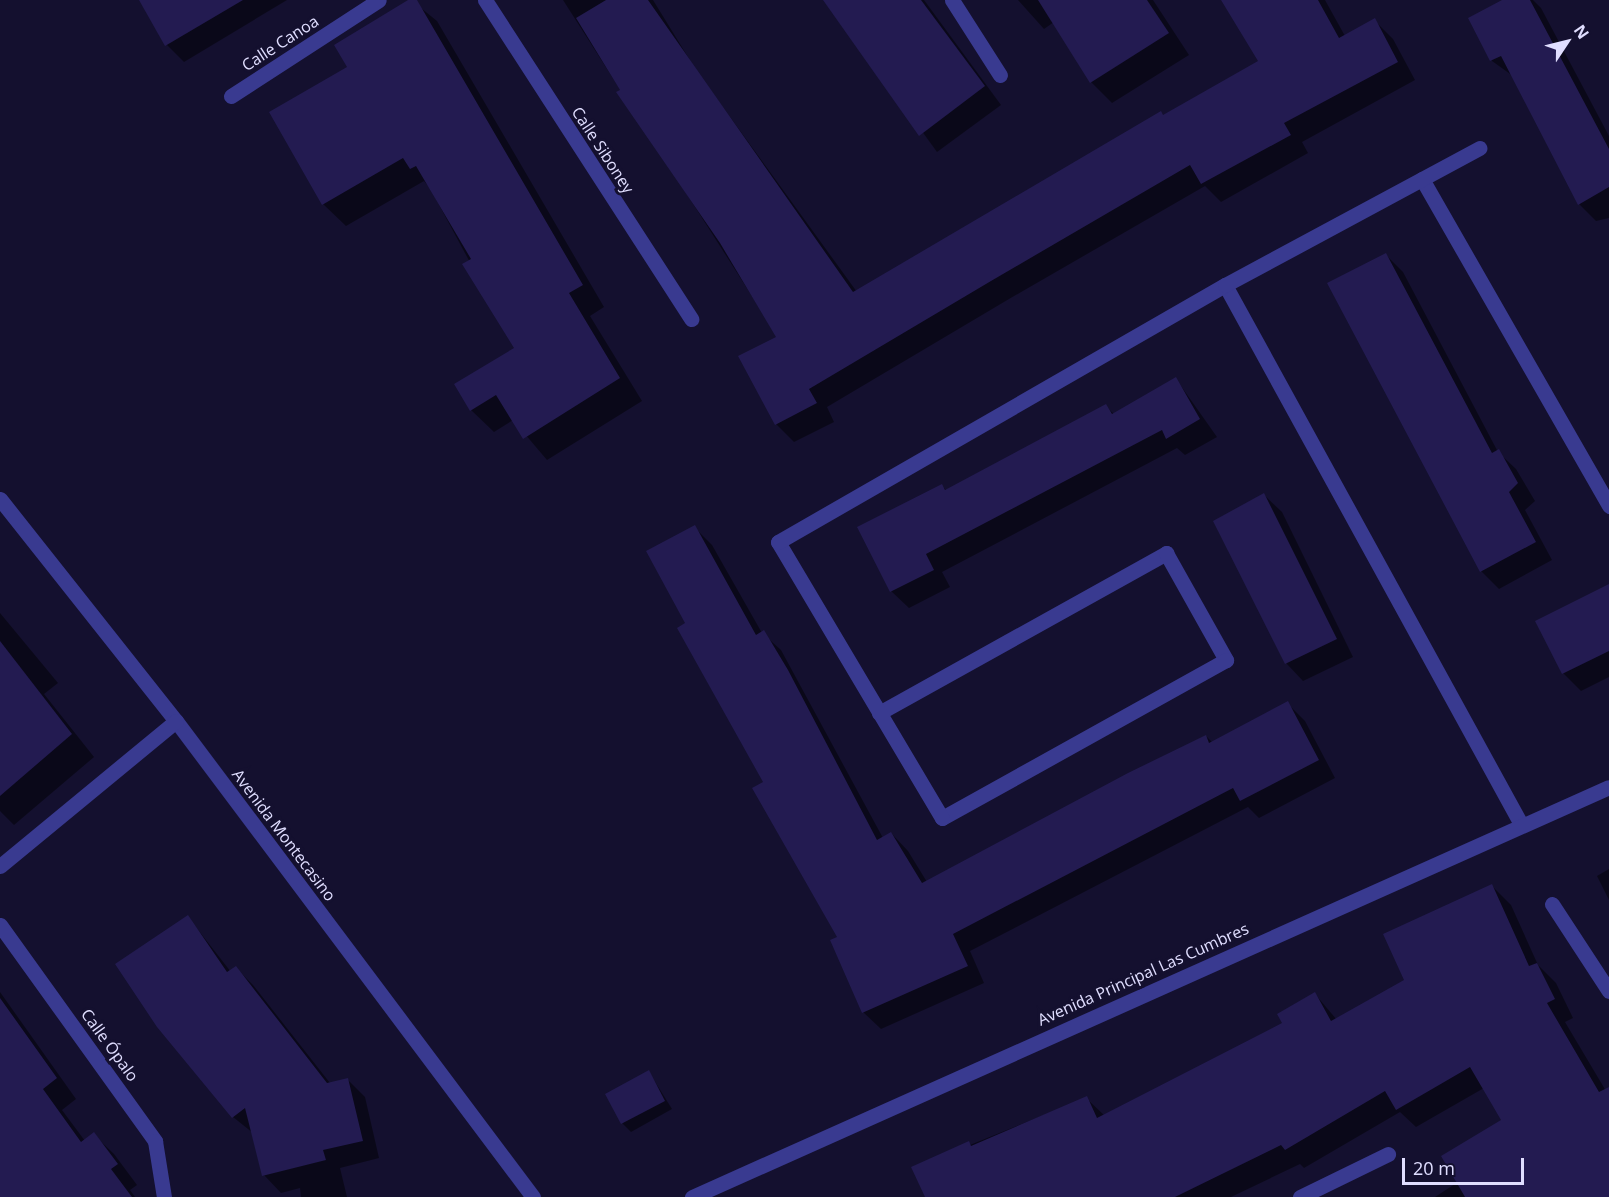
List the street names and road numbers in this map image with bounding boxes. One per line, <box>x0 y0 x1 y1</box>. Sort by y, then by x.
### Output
street label: Calle Canoa <box>238 11 322 75</box>
street label: Calle Siboney <box>568 103 638 197</box>
street label: Avenida Montecasino <box>228 765 340 905</box>
street label: Avenida Principal Las Cumbres <box>1034 919 1252 1029</box>
street label: Calle Ópalo <box>77 1005 143 1085</box>

